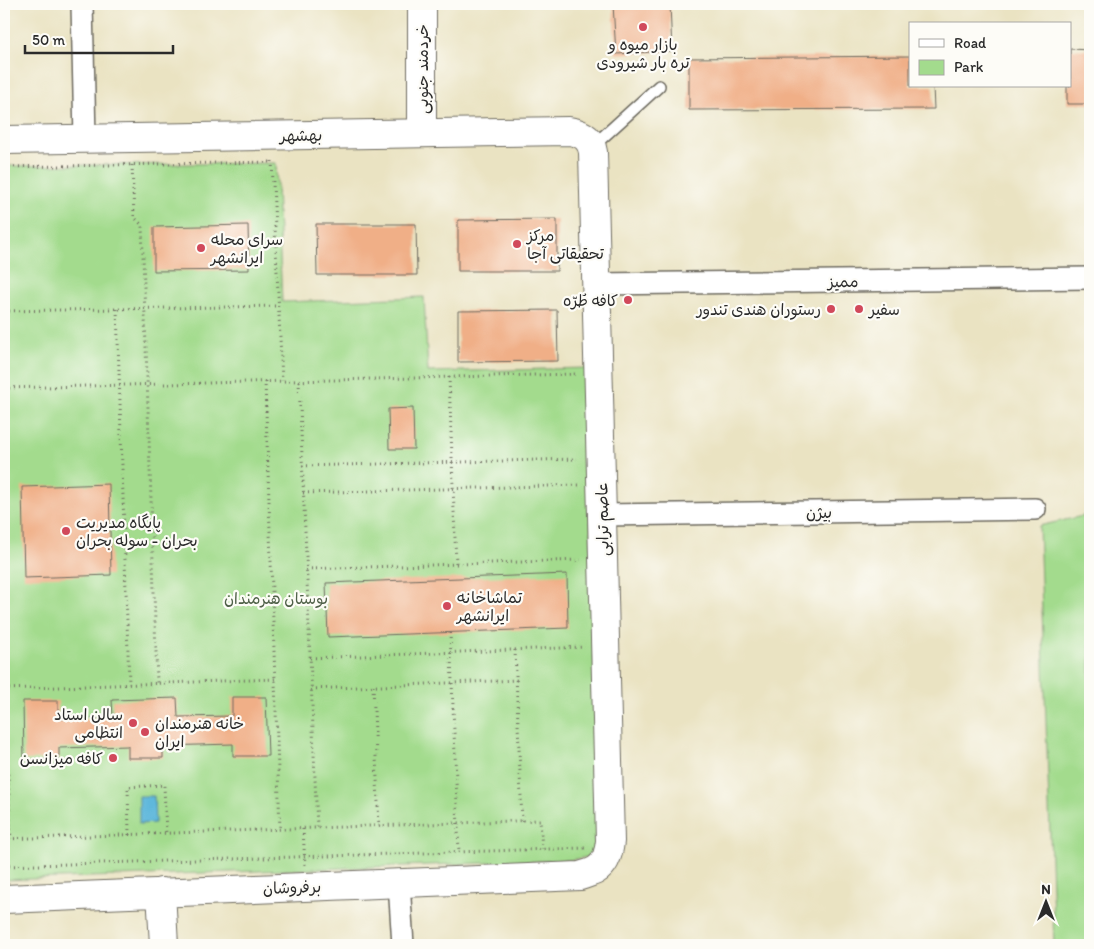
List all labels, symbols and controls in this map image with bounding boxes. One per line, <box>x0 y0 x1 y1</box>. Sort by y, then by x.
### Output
marker: بازار میوه و تره بار شیرودی <box>637 21 649 33</box>
scale bar <box>25 22 172 54</box>
legend <box>909 22 1072 88</box>
street label: خردمند جنوبی <box>413 24 433 114</box>
text: 50 m <box>32 31 65 49</box>
text: Road <box>954 34 987 52</box>
place label: بازار میوه و تره بار شیرودی <box>596 35 690 72</box>
text: Park <box>954 58 984 76</box>
street label: بهشهر <box>278 126 322 145</box>
place label: مرکز تحقیقاتی آجا <box>525 226 604 264</box>
place label: سرای محله ایرانشهر <box>209 230 283 267</box>
marker: مرکز تحقیقاتی آجا <box>511 238 523 250</box>
marker: سرای محله ایرانشهر <box>195 242 207 254</box>
street label: ممیز <box>825 272 859 291</box>
place label: کافه طُرّه <box>563 291 618 310</box>
marker: کافه طُرّه <box>622 294 634 306</box>
place label: رستوران هندی تندور <box>695 300 821 320</box>
place label: سفیر <box>867 300 900 319</box>
marker: رستوران هندی تندور <box>825 303 837 315</box>
marker: سفیر <box>853 303 865 315</box>
street label: عاصم ترابی <box>592 482 616 556</box>
street label: بیژن <box>806 503 832 522</box>
place label: پایگاه مدیریت بحران - سوله بحران <box>76 513 198 551</box>
marker: پایگاه مدیریت بحران - سوله بحران <box>60 525 72 537</box>
place label: تماشاخانه ایرانشهر <box>455 588 523 625</box>
park label: بوستان هنرمندان <box>224 589 328 609</box>
marker: تماشاخانه ایرانشهر <box>441 600 453 612</box>
place label: سالن استاد انتظامی <box>54 705 123 743</box>
place label: خانه هنرمندان ایران <box>155 714 244 751</box>
marker: سالن استاد انتظامی <box>127 717 139 729</box>
marker: خانه هنرمندان ایران <box>139 726 151 738</box>
place label: کافه میزانسن <box>20 749 103 768</box>
marker: کافه میزانسن <box>107 752 119 764</box>
north arrow <box>1022 876 1072 926</box>
street label: برفروشان <box>263 877 321 898</box>
text: N <box>1041 881 1051 898</box>

